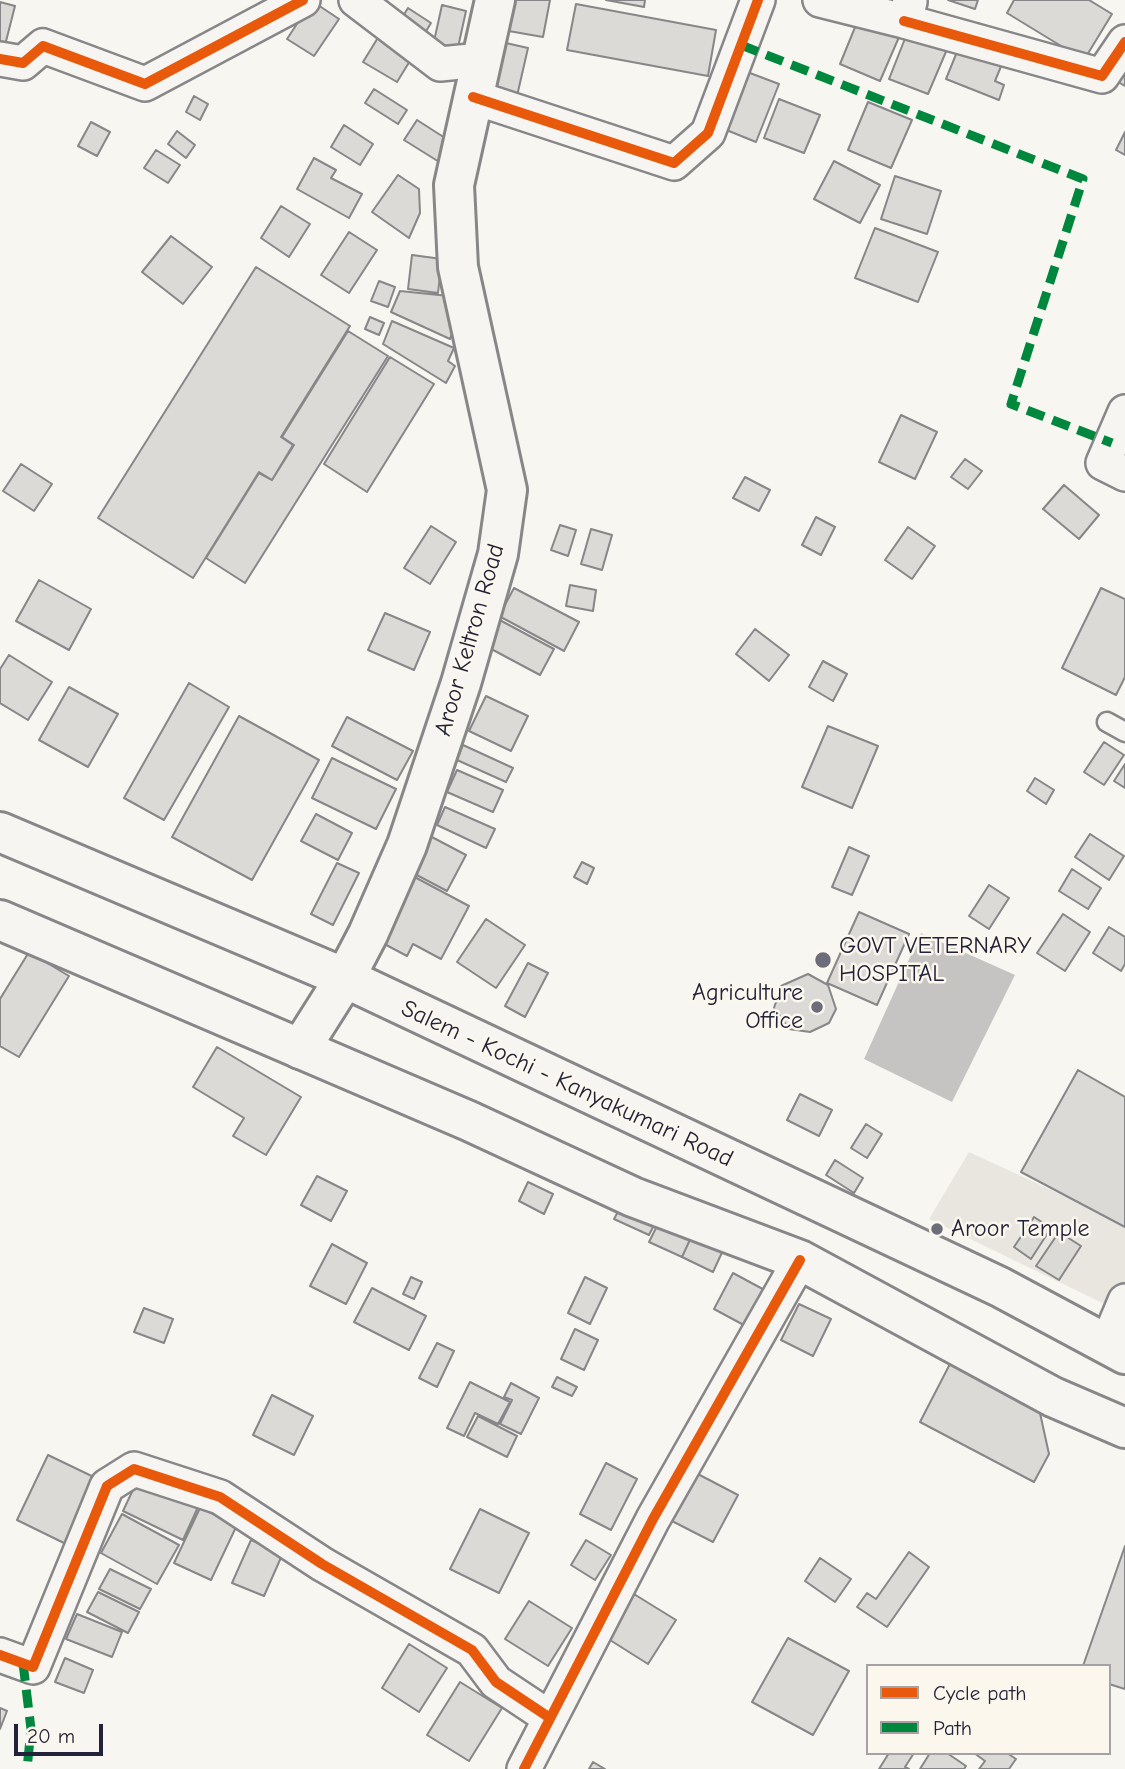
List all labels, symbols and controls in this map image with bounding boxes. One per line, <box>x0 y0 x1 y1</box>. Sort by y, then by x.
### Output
street label: Aroor Keltron Road <box>429 541 511 739</box>
place label: GOVT VETERNARY HOSPITAL <box>839 932 1031 988</box>
marker: GOVT VETERNARY HOSPITAL <box>813 950 833 970</box>
place label: Agriculture Office <box>692 979 803 1035</box>
street label: Salem - Kochi - Kanyakumari Road <box>396 994 738 1174</box>
marker: Agriculture Office <box>809 999 825 1015</box>
place label: Aroor Temple <box>951 1215 1090 1243</box>
marker: Aroor Temple <box>929 1221 945 1237</box>
legend <box>866 1664 1111 1755</box>
text: Cycle path <box>933 1681 1026 1705</box>
scale bar <box>18 1710 107 1754</box>
text: Path <box>933 1716 972 1740</box>
text: 20 m <box>27 1724 75 1748</box>

